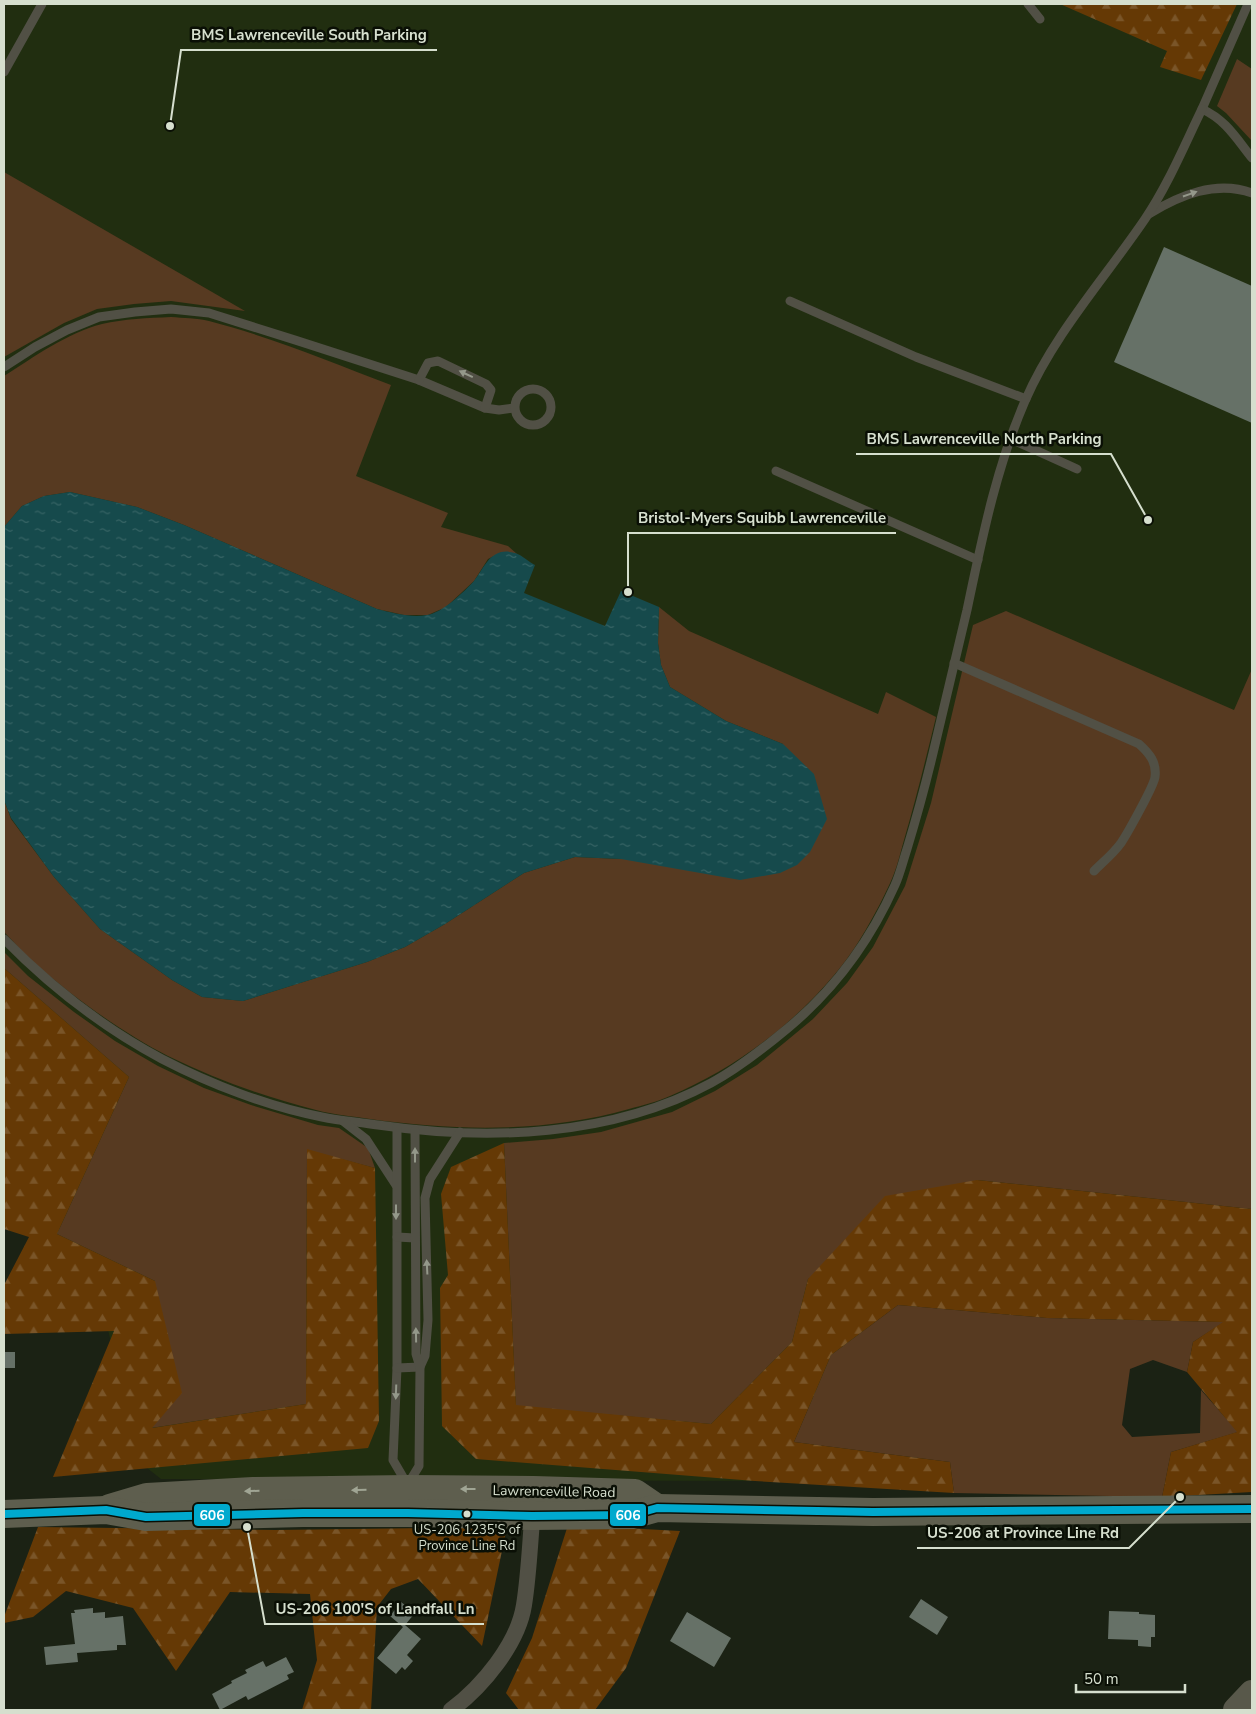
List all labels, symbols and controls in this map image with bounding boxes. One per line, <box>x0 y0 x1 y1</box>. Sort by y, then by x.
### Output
callout: BMS Lawrenceville South Parking <box>181 20 437 50</box>
text: BMS Lawrenceville South Parking <box>191 25 427 45</box>
one-way arrow <box>1183 190 1198 197</box>
one-way arrow <box>459 370 473 378</box>
callout: BMS Lawrenceville North Parking <box>856 424 1111 454</box>
text: BMS Lawrenceville North Parking <box>866 429 1102 449</box>
callout: Bristol-Myers Squibb Lawrenceville <box>628 503 896 533</box>
text: Bristol-Myers Squibb Lawrenceville <box>638 508 886 528</box>
one-way arrow <box>411 1147 419 1163</box>
one-way arrow <box>393 1204 401 1220</box>
one-way arrow <box>422 1259 430 1275</box>
one-way arrow <box>412 1327 420 1343</box>
one-way arrow <box>392 1384 400 1400</box>
street label: Lawrenceville Road <box>492 1481 616 1502</box>
one-way arrow <box>460 1485 476 1493</box>
one-way arrow <box>351 1486 367 1494</box>
one-way arrow <box>243 1488 259 1496</box>
line badge: 606 <box>193 1503 231 1527</box>
line badge: 606 <box>609 1503 647 1527</box>
text: 606 <box>199 1506 225 1525</box>
text: 606 <box>615 1506 641 1525</box>
marker: US-206 1235'S of Province Line Rd <box>462 1509 472 1519</box>
callout: US-206 at Province Line Rd <box>917 1518 1129 1548</box>
place label: US-206 1235'S of Province Line Rd <box>414 1521 521 1555</box>
text: US-206 at Province Line Rd <box>927 1523 1119 1543</box>
callout: US-206 100'S of Landfall Ln <box>265 1594 484 1624</box>
text: US-206 100'S of Landfall Ln <box>275 1599 475 1619</box>
scale bar <box>1076 1662 1185 1694</box>
text: 50 m <box>1084 1669 1119 1689</box>

